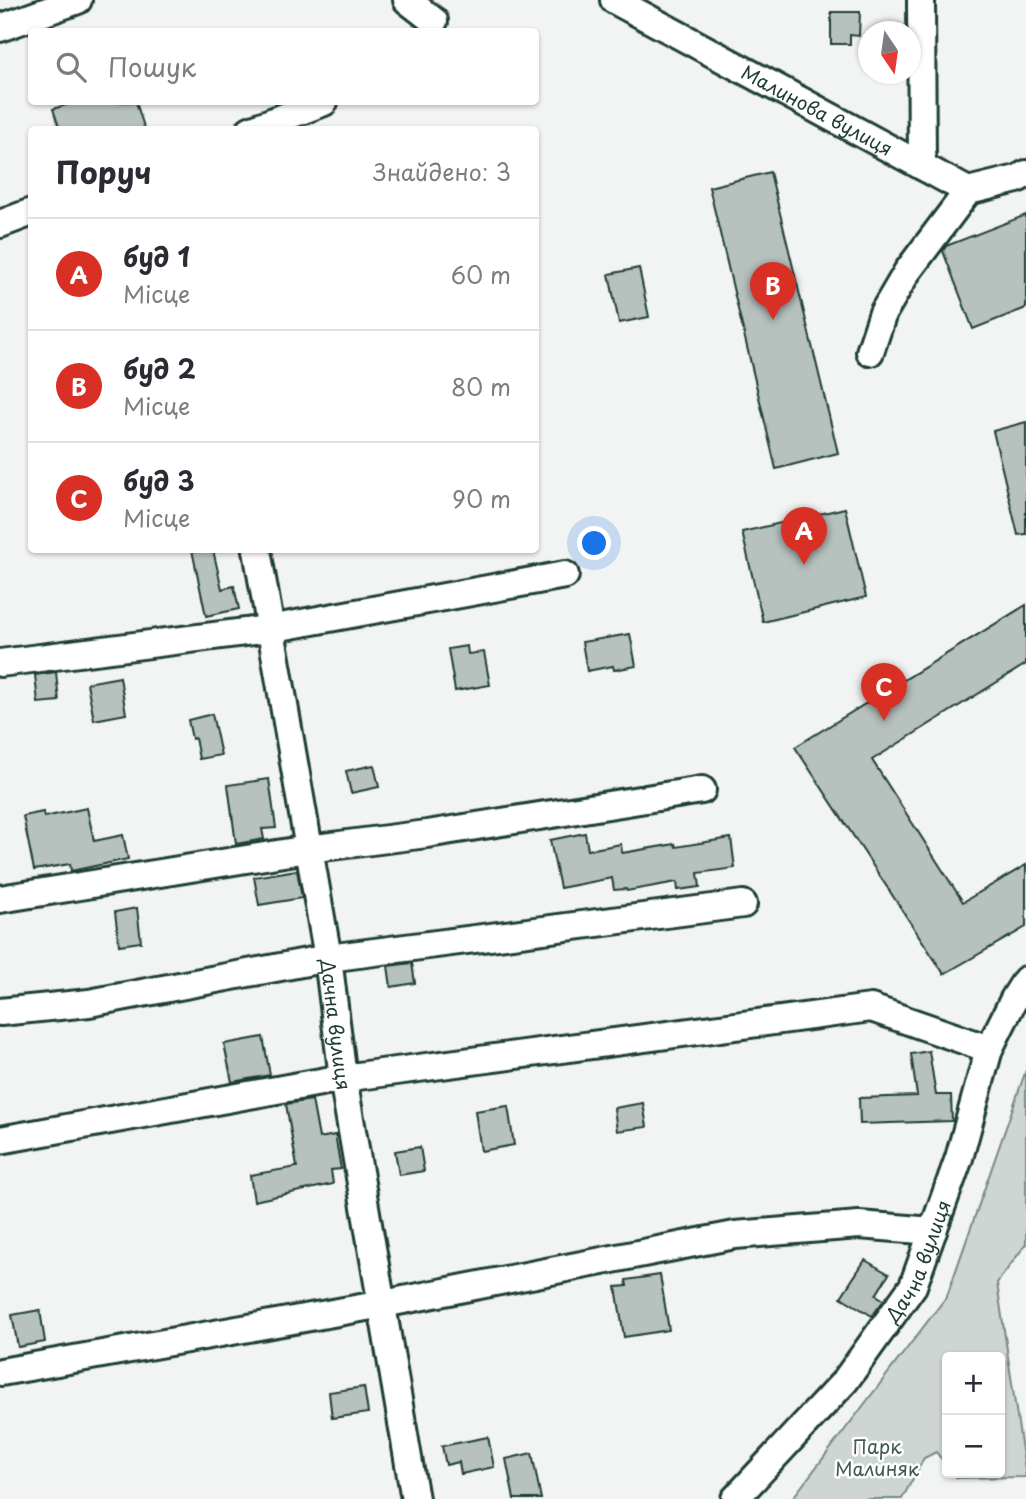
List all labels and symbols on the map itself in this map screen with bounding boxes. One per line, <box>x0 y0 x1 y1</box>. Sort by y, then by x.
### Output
north arrow <box>858 21 921 84</box>
street label: Малинова вулиця <box>737 57 898 162</box>
pin: B <box>750 262 796 320</box>
pin: A <box>781 507 827 565</box>
your location <box>577 526 611 560</box>
pin: C <box>861 663 907 721</box>
street label: Дачна вулиця <box>314 956 359 1092</box>
street label: Дачна вулиця <box>877 1196 957 1328</box>
park label: Парк Малиняк <box>835 1432 920 1482</box>

